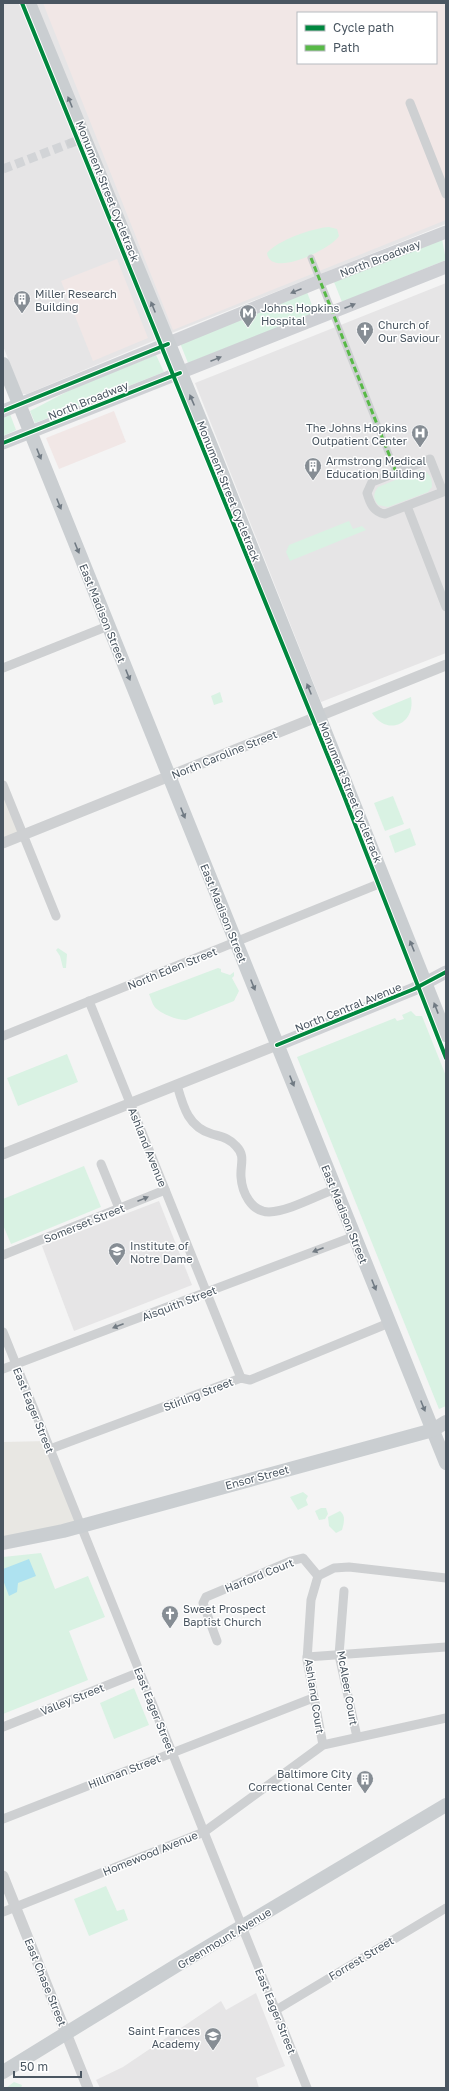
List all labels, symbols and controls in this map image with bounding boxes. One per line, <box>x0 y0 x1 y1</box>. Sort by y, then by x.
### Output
legend <box>297 12 437 64</box>
text: Cycle path <box>333 20 394 35</box>
text: Path <box>333 40 360 55</box>
one-way arrow <box>66 95 72 107</box>
street label: Monument Street Cycletrack <box>74 119 142 263</box>
street label: North Broadway <box>338 237 422 279</box>
place label: Miller Research Building <box>35 287 117 313</box>
one-way arrow <box>289 288 301 294</box>
building icon: Miller Research Building <box>12 289 32 314</box>
one-way arrow <box>150 301 156 313</box>
place label: Johns Hopkins Hospital <box>261 301 339 327</box>
one-way arrow <box>345 302 357 308</box>
metro station icon: Johns Hopkins Hospital <box>238 303 258 328</box>
place label: Church of Our Saviour <box>378 318 440 344</box>
church icon: Church of Our Saviour <box>355 320 375 345</box>
one-way arrow <box>211 355 223 361</box>
street label: North Broadway <box>46 378 130 422</box>
one-way arrow <box>188 394 194 406</box>
street label: Monument Street Cycletrack <box>195 419 263 563</box>
place label: The Johns Hopkins Outpatient Center <box>306 421 408 447</box>
hospital icon: The Johns Hopkins Outpatient Center <box>410 423 430 448</box>
one-way arrow <box>37 449 43 461</box>
place label: Armstrong Medical Education Building <box>326 454 426 480</box>
building icon: Armstrong Medical Education Building <box>303 456 323 481</box>
one-way arrow <box>56 498 62 509</box>
one-way arrow <box>74 543 80 554</box>
street label: East Madison Street <box>77 562 129 664</box>
one-way arrow <box>125 669 131 681</box>
one-way arrow <box>305 683 311 695</box>
street label: Monument Street Cycletrack <box>317 720 385 864</box>
street label: North Caroline Street <box>169 727 279 781</box>
one-way arrow <box>181 807 187 819</box>
street label: East Madison Street <box>198 862 250 964</box>
one-way arrow <box>409 941 415 952</box>
street label: North Eden Street <box>125 944 219 992</box>
one-way arrow <box>250 979 256 991</box>
street label: North Central Avenue <box>293 980 403 1034</box>
one-way arrow <box>433 1002 439 1014</box>
one-way arrow <box>289 1075 295 1087</box>
street label: Ashland Avenue <box>126 1105 170 1189</box>
street label: East Madison Street <box>319 1163 371 1265</box>
one-way arrow <box>137 1195 149 1202</box>
street label: Somerset Street <box>42 1201 126 1245</box>
place label: Institute of Notre Dame <box>130 1239 193 1265</box>
school or university icon: Institute of Notre Dame <box>107 1241 127 1266</box>
one-way arrow <box>312 1248 324 1254</box>
one-way arrow <box>372 1280 378 1292</box>
street label: Aisquith Street <box>140 1283 218 1323</box>
one-way arrow <box>111 1323 123 1329</box>
street label: East Eager Street <box>11 1365 57 1455</box>
street label: Stirling Street <box>161 1375 235 1413</box>
one-way arrow <box>420 1400 426 1411</box>
street label: Ensor Street <box>224 1462 290 1492</box>
street label: Harford Court <box>223 1555 295 1595</box>
place label: Sweet Prospect Baptist Church <box>183 1602 266 1628</box>
church icon: Sweet Prospect Baptist Church <box>160 1604 180 1629</box>
street label: McAleer Court <box>335 1650 361 1726</box>
street label: Ashland Court <box>303 1658 327 1734</box>
street label: East Eager Street <box>132 1665 178 1755</box>
street label: Valley Street <box>38 1680 106 1718</box>
street label: Hillman Street <box>86 1751 162 1791</box>
place label: Baltimore City Correctional Center <box>248 1767 353 1793</box>
building icon: Baltimore City Correctional Center <box>355 1769 375 1794</box>
street label: Homewood Avenue <box>101 1828 199 1878</box>
street label: Greenmount Avenue <box>175 1905 273 1971</box>
street label: Forrest Street <box>326 1934 396 1982</box>
street label: East Chase Street <box>22 1936 70 2028</box>
street label: East Eager Street <box>253 1966 299 2056</box>
place label: Saint Frances Academy <box>128 2024 200 2050</box>
school or university icon: Saint Frances Academy <box>203 2026 223 2051</box>
scale bar <box>14 2053 81 2079</box>
text: 50 m <box>20 2059 48 2074</box>

